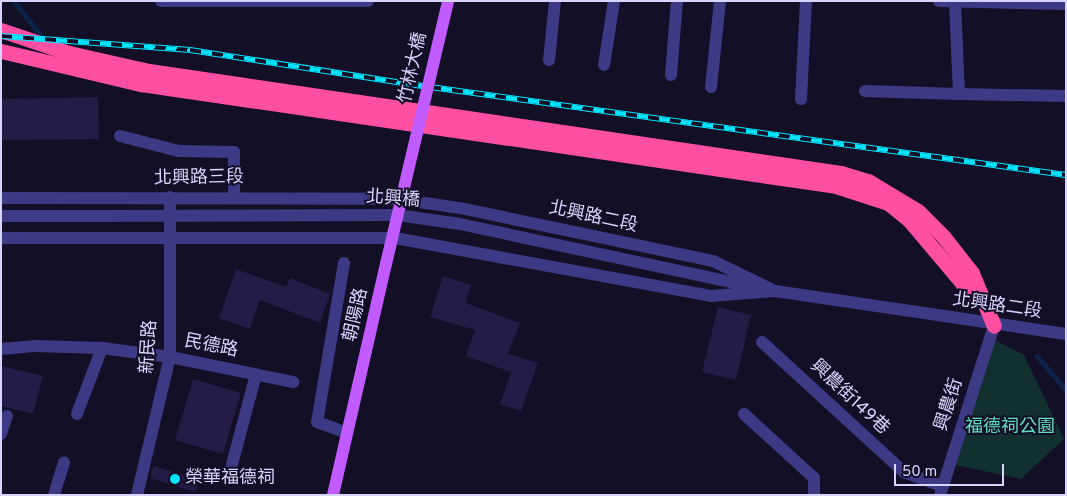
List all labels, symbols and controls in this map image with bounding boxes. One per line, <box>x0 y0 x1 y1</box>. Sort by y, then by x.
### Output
street label: 竹林大橋 <box>395 30 433 106</box>
street label: 北興路三段 <box>154 167 244 191</box>
street label: 北興橋 <box>365 187 421 213</box>
street label: 北興路二段 <box>547 198 639 238</box>
street label: 朝陽路 <box>340 286 374 344</box>
street label: 北興路二段 <box>951 290 1043 324</box>
street label: 新民路 <box>137 319 163 375</box>
street label: 民德路 <box>182 331 240 363</box>
street label: 興農街149巷 <box>805 356 893 440</box>
street label: 興農街 <box>931 376 969 434</box>
park label: 福德祠公園 <box>965 417 1055 439</box>
scale bar <box>897 454 1007 486</box>
text: 50 m <box>902 463 937 482</box>
place label: 榮華福德祠 <box>185 468 275 490</box>
marker: 榮華福德祠 <box>169 473 181 485</box>

